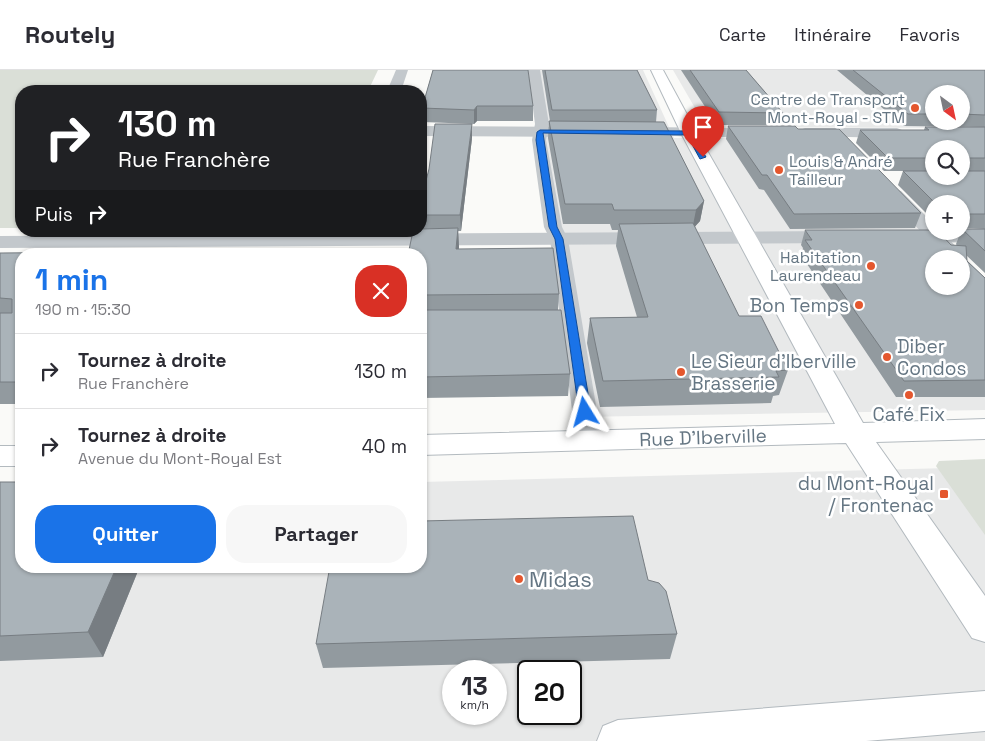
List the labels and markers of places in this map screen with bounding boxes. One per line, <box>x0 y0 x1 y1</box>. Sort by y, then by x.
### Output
place label: Centre de Transport Mont-Royal - STM <box>751 89 905 128</box>
marker: Centre de Transport Mont-Royal - STM <box>909 102 921 114</box>
pin <box>682 106 724 157</box>
place label: Louis & André Tailleur <box>789 151 893 190</box>
marker: Louis & André Tailleur <box>773 164 785 176</box>
place label: Habitation Laurendeau <box>770 247 861 286</box>
marker: Habitation Laurendeau <box>865 260 877 272</box>
place label: Bon Temps <box>750 293 849 318</box>
marker: Bon Temps <box>853 299 865 311</box>
place label: Diber Condos <box>897 334 967 381</box>
place label: Le Sieur d'Iberville Brasserie <box>691 349 856 396</box>
marker: Diber Condos <box>881 351 893 363</box>
marker: Le Sieur d'Iberville Brasserie <box>675 366 687 378</box>
marker: Café Fix <box>903 389 915 401</box>
place label: Café Fix <box>873 402 945 427</box>
place label: du Mont-Royal / Frontenac <box>798 471 934 518</box>
marker: du Mont-Royal / Frontenac <box>938 488 950 500</box>
place label: Midas <box>529 565 592 593</box>
marker: Midas <box>513 573 525 585</box>

